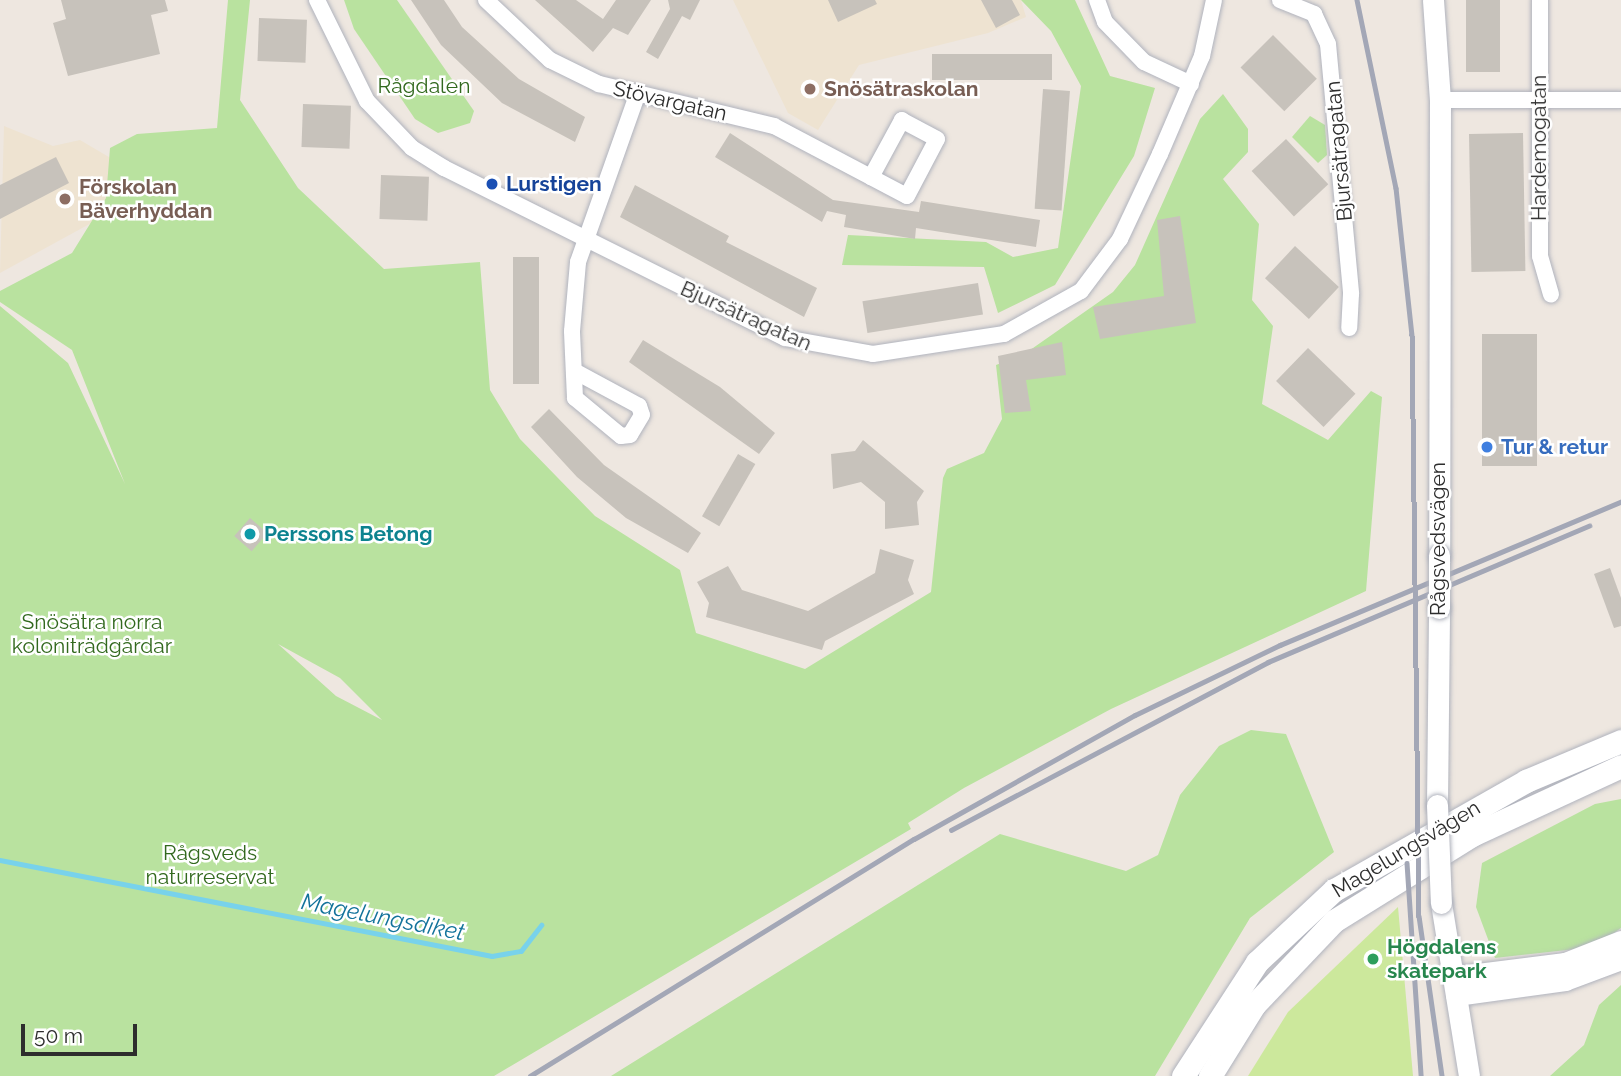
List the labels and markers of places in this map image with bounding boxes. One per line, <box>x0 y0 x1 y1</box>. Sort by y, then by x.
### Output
place label: Snösätraskolan <box>824 76 978 102</box>
marker: Snösätraskolan <box>802 81 818 97</box>
place label: Lurstigen <box>506 171 602 197</box>
place label: Förskolan Bäverhyddan <box>79 174 212 224</box>
marker: Lurstigen <box>484 176 500 192</box>
marker: Förskolan Bäverhyddan <box>57 191 73 207</box>
place label: Tur & retur <box>1501 434 1609 460</box>
marker: Tur & retur <box>1479 439 1495 455</box>
place label: Perssons Betong <box>264 521 433 547</box>
marker: Perssons Betong <box>242 526 258 542</box>
place label: Högdalens skatepark <box>1387 934 1496 984</box>
marker: Högdalens skatepark <box>1365 951 1381 967</box>

